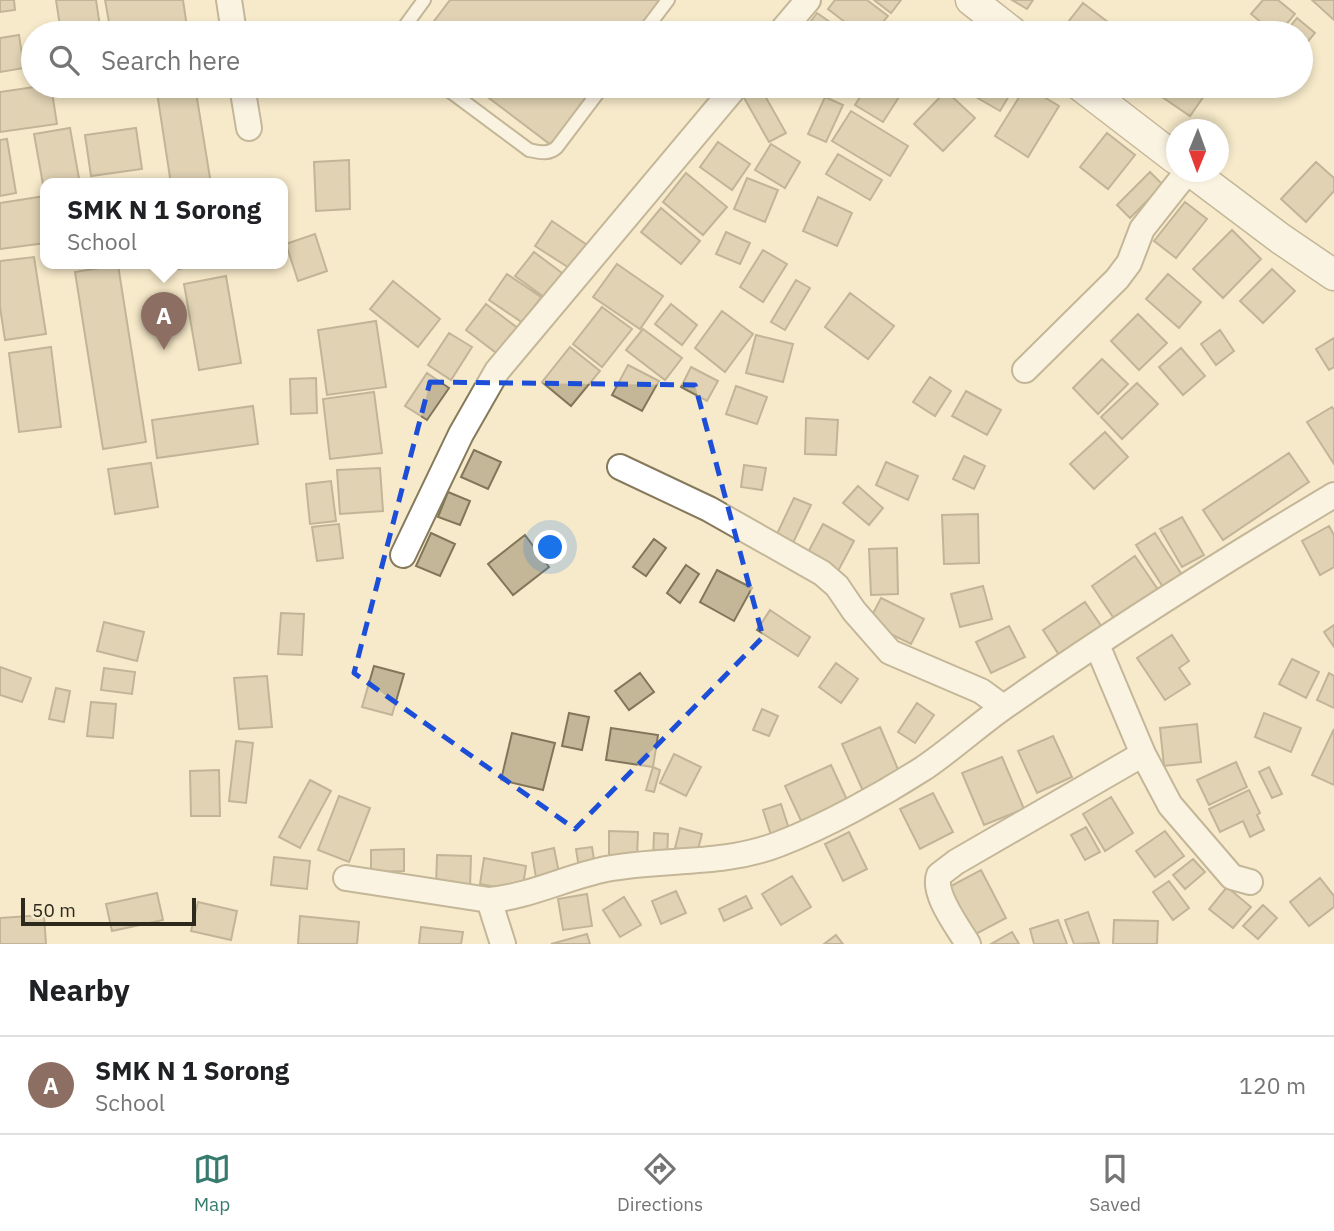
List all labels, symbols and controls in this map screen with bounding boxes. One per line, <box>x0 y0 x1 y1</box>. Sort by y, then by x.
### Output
search box <box>21 21 1313 98</box>
icon: search <box>45 41 83 79</box>
text: Search here <box>101 43 240 77</box>
north arrow <box>1166 119 1229 182</box>
popup <box>40 178 288 269</box>
text: SMK N 1 Sorong <box>67 192 261 226</box>
text: School <box>67 226 137 256</box>
pin: A <box>141 292 187 350</box>
your location <box>533 530 567 564</box>
scale bar <box>21 895 196 927</box>
text: 50 m <box>32 898 76 922</box>
text: Nearby <box>28 970 130 1009</box>
text: SMK N 1 Sorong <box>95 1053 289 1087</box>
text: A <box>43 1070 59 1100</box>
text: 120 m <box>1239 1070 1306 1100</box>
text: School <box>95 1087 165 1117</box>
tab: Map <box>193 1150 231 1216</box>
tab: Directions <box>617 1150 703 1216</box>
tab: Saved <box>1089 1150 1141 1216</box>

